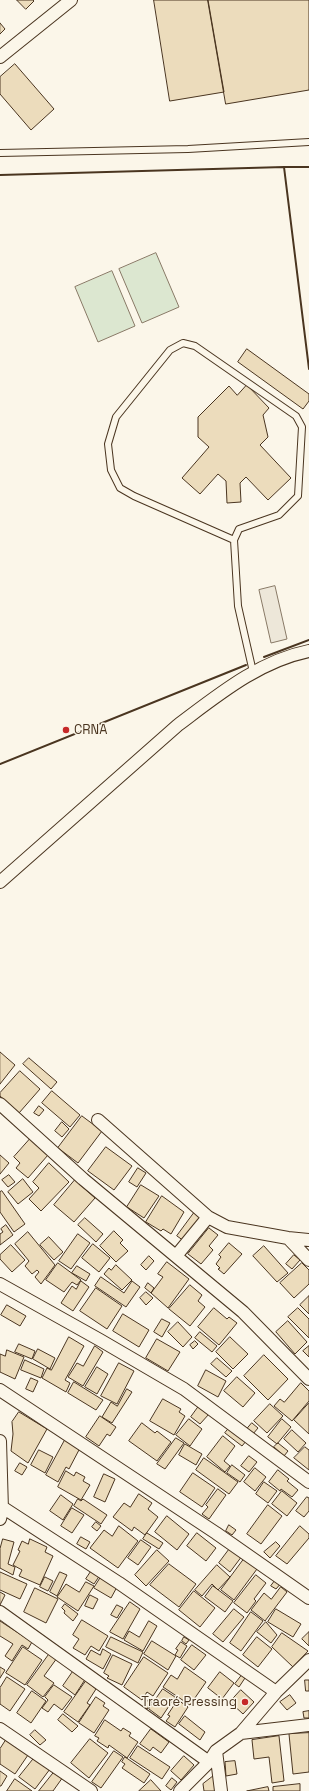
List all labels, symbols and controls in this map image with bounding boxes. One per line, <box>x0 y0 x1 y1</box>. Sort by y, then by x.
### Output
place label: CRNA <box>74 722 107 738</box>
marker: CRNA <box>61 725 71 735</box>
place label: Traoré Pressing <box>141 1694 237 1710</box>
marker: Traoré Pressing <box>240 1697 250 1707</box>

